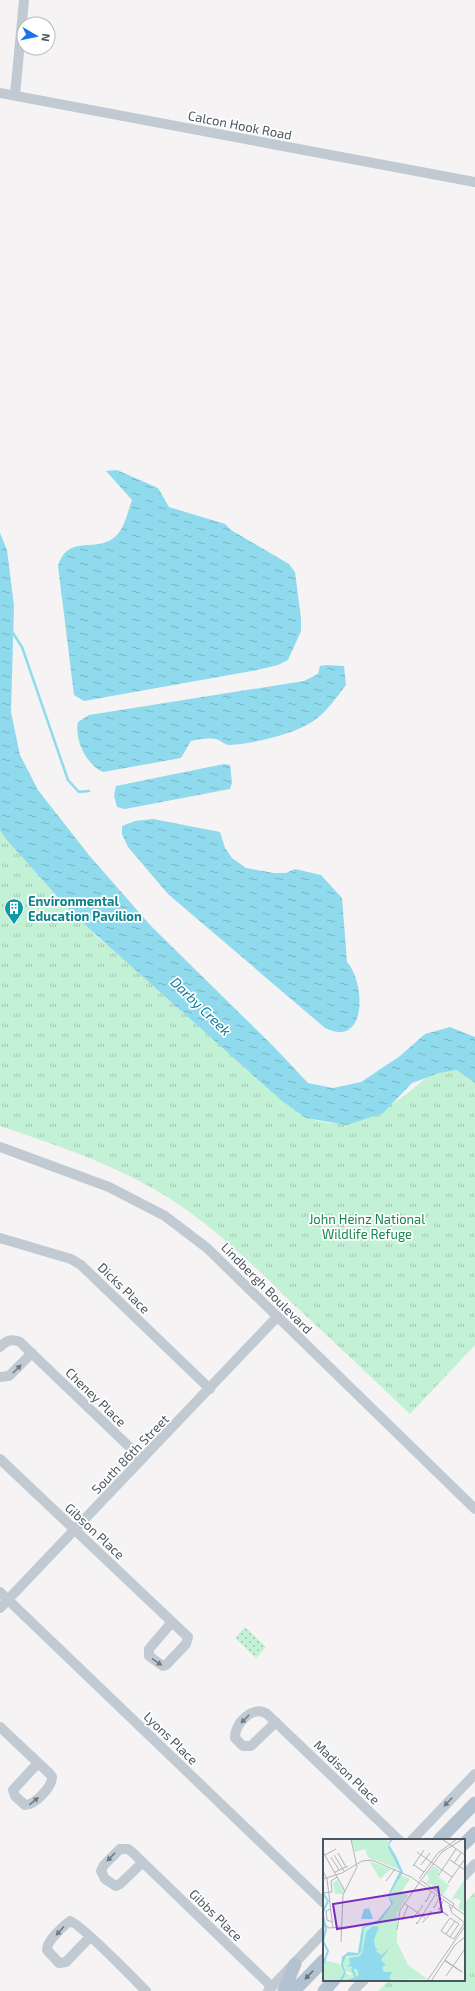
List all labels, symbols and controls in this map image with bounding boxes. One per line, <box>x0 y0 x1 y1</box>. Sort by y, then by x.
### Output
north arrow <box>16 16 56 56</box>
text: N <box>39 33 53 43</box>
street label: Calcon Hook Road <box>187 107 293 143</box>
place label: Environmental Education Pavilion <box>28 893 142 924</box>
building icon: Environmental Education Pavilion <box>3 897 25 925</box>
water label: Darby Creek <box>167 973 235 1039</box>
park label: John Heinz National Wildlife Refuge <box>309 1211 425 1242</box>
street label: Lindbergh Boulevard <box>218 1239 316 1337</box>
street label: Dicks Place <box>95 1259 153 1317</box>
one-way arrow <box>13 1364 22 1374</box>
street label: Cheney Place <box>62 1364 130 1430</box>
street label: South 86th Street <box>88 1411 172 1497</box>
street label: Gibson Place <box>62 1500 128 1562</box>
one-way arrow <box>152 1658 162 1666</box>
street label: Lyons Place <box>141 1708 201 1768</box>
one-way arrow <box>240 1714 250 1724</box>
street label: Madison Place <box>311 1737 383 1807</box>
one-way arrow <box>29 1797 39 1805</box>
one-way arrow <box>443 1797 453 1807</box>
inset map <box>323 1839 465 1981</box>
one-way arrow <box>106 1852 116 1862</box>
street label: Gibbs Place <box>186 1886 246 1944</box>
one-way arrow <box>56 1926 65 1935</box>
one-way arrow <box>304 1970 314 1980</box>

